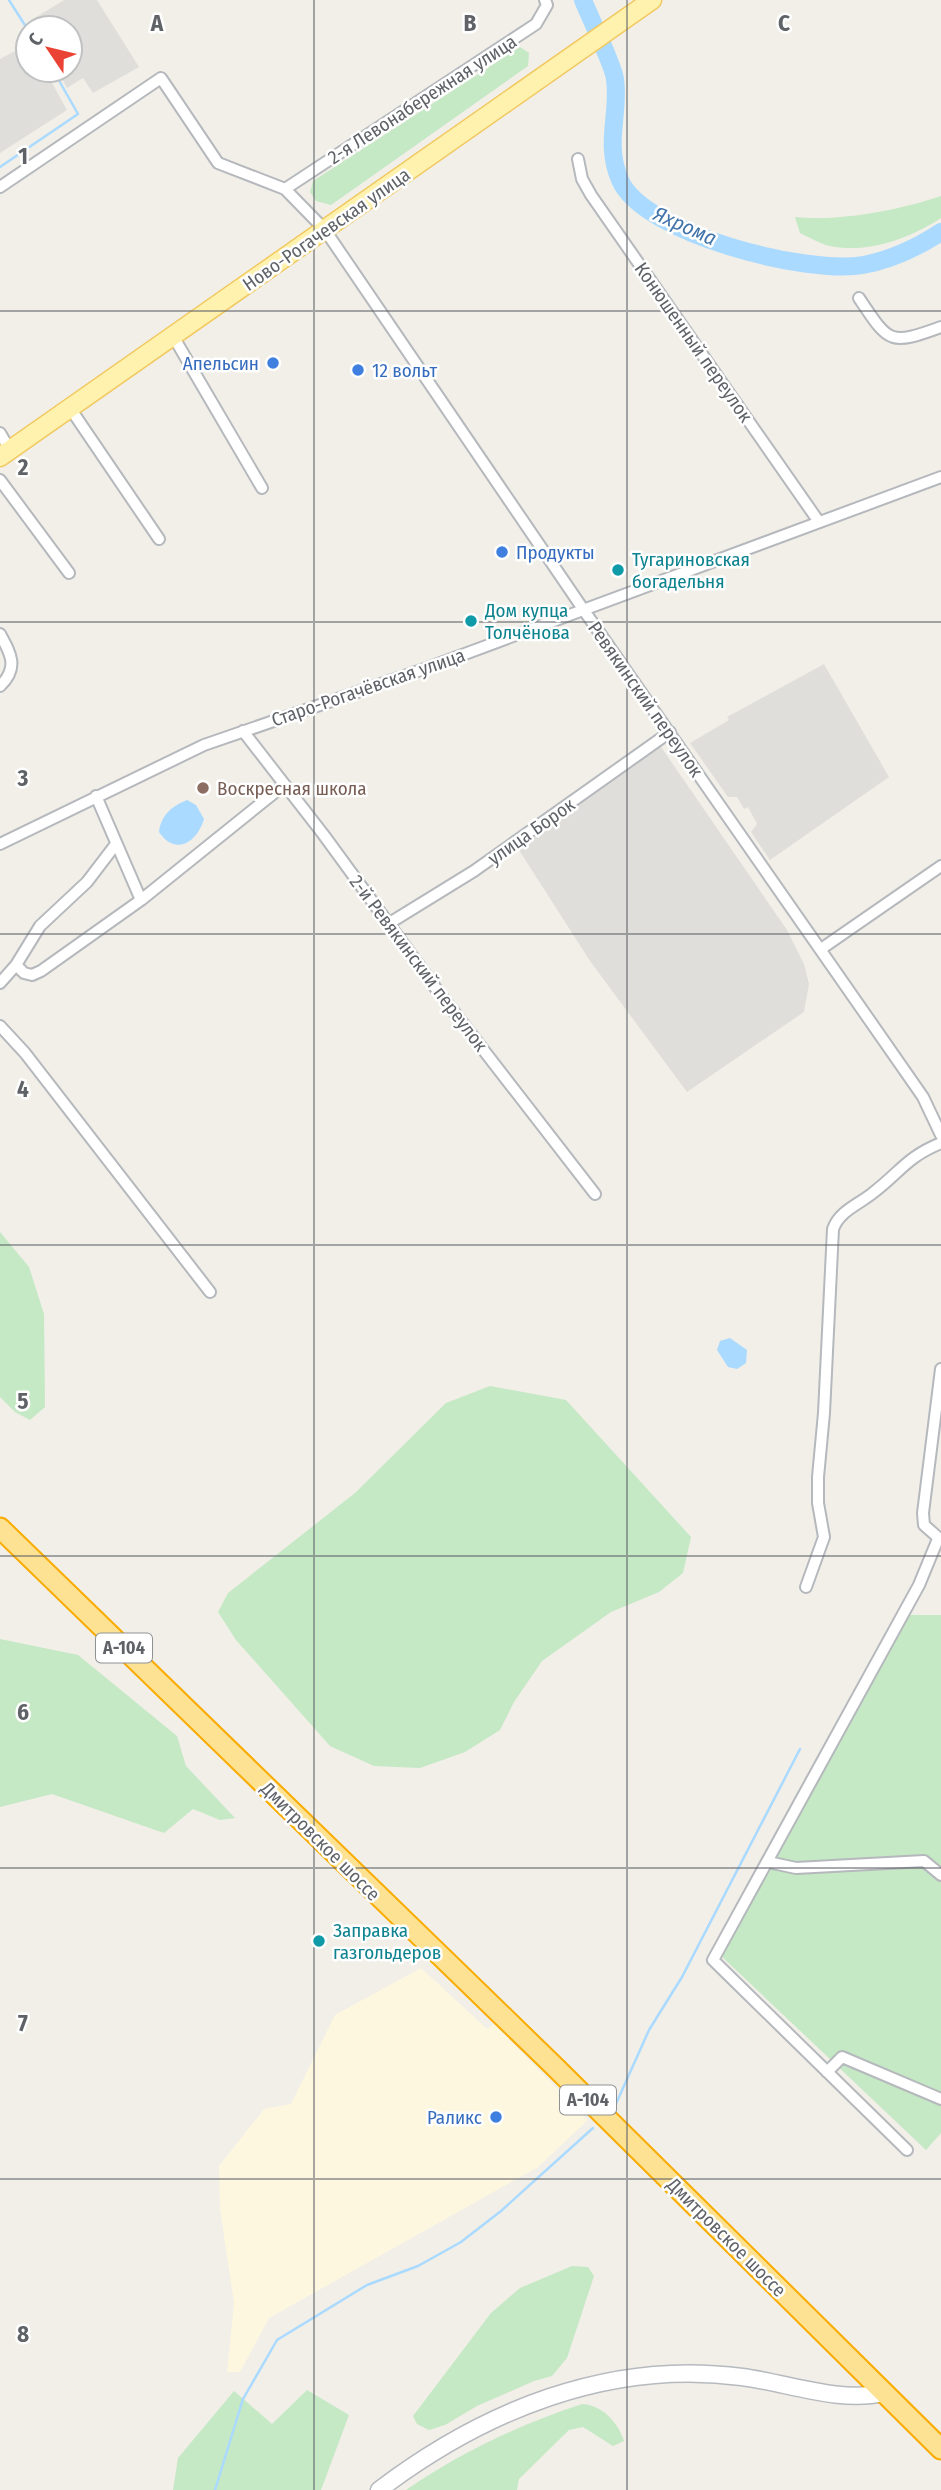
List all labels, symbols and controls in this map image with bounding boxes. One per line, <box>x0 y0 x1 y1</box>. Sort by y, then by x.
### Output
text: A <box>150 9 164 37</box>
text: B <box>464 9 477 37</box>
text: C <box>778 9 790 37</box>
north arrow <box>14 14 84 84</box>
text: С <box>23 29 48 50</box>
street label: 2-я Левонабережная улица <box>324 30 521 169</box>
text: 1 <box>18 142 28 170</box>
street label: Ново-Рогачевская улица <box>238 163 414 296</box>
water label: Яхрома <box>648 200 721 251</box>
street label: Конюшенный переулок <box>630 258 757 427</box>
place label: Апельсин <box>183 352 259 375</box>
marker: Апельсин <box>265 355 281 371</box>
place label: 12 вольт <box>372 359 437 382</box>
marker: 12 вольт <box>350 362 366 378</box>
text: 2 <box>17 453 29 481</box>
place label: Продукты <box>516 541 595 564</box>
marker: Продукты <box>494 544 510 560</box>
place label: Тугариновская богадельня <box>632 548 750 593</box>
marker: Тугариновская богадельня <box>610 562 626 578</box>
place label: Дом купца Толчёнова <box>484 599 570 644</box>
marker: Дом купца Толчёнова <box>463 613 479 629</box>
street label: Ревякинский переулок <box>583 617 708 782</box>
street label: Старо-Рогачёвская улица <box>268 644 468 731</box>
text: 3 <box>17 764 29 792</box>
place label: Воскресная школа <box>217 777 367 800</box>
marker: Воскресная школа <box>195 780 211 796</box>
street label: улица Борок <box>483 793 579 870</box>
street label: 2-й Ревякинский переулок <box>345 871 492 1056</box>
text: 4 <box>17 1075 29 1103</box>
text: 5 <box>17 1387 29 1415</box>
road number: А-104 <box>96 1633 152 1662</box>
text: 6 <box>17 1698 29 1726</box>
street label: Дмитровское шоссе <box>256 1776 385 1906</box>
place label: Заправка газгольдеров <box>333 1919 441 1964</box>
marker: Заправка газгольдеров <box>311 1933 327 1949</box>
text: 7 <box>18 2009 28 2037</box>
road number: А-104 <box>560 2086 616 2114</box>
place label: Раликс <box>427 2106 482 2129</box>
marker: Раликс <box>488 2109 504 2125</box>
street label: Дмитровское шоссе <box>662 2172 791 2302</box>
text: 8 <box>17 2320 29 2348</box>

